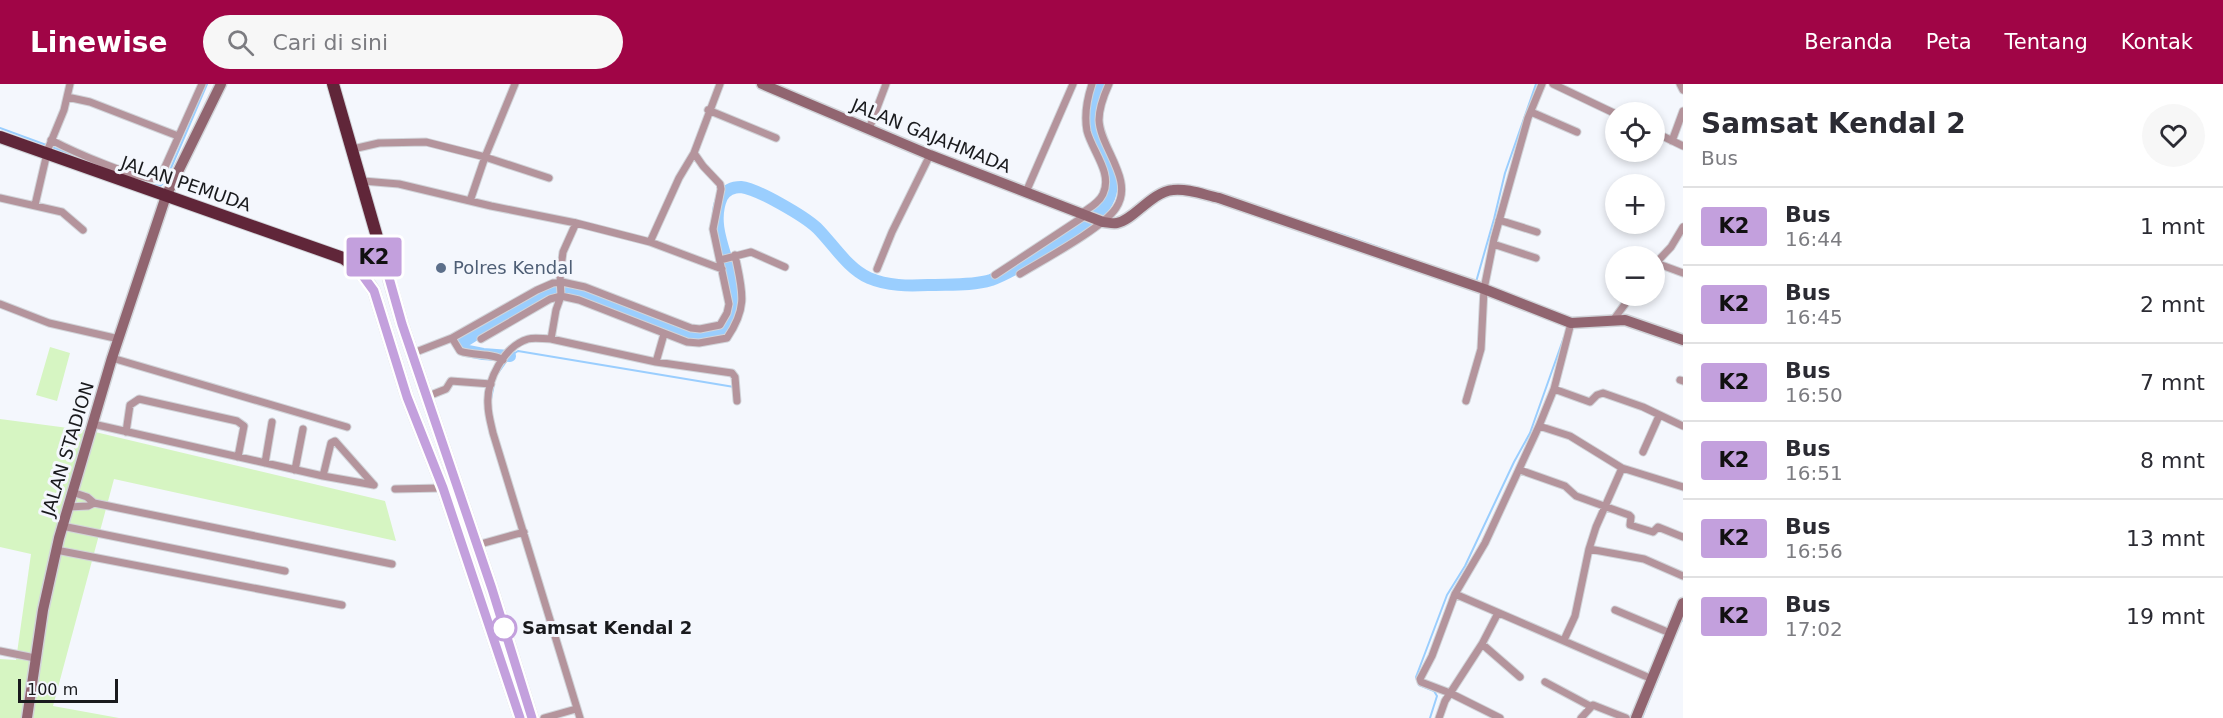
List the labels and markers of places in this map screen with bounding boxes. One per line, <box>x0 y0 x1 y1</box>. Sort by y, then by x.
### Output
place label: Polres Kendal <box>453 257 573 278</box>
marker: Polres Kendal <box>434 261 448 275</box>
marker: Samsat Kendal 2 <box>491 615 517 641</box>
place label: Samsat Kendal 2 <box>522 617 692 638</box>

